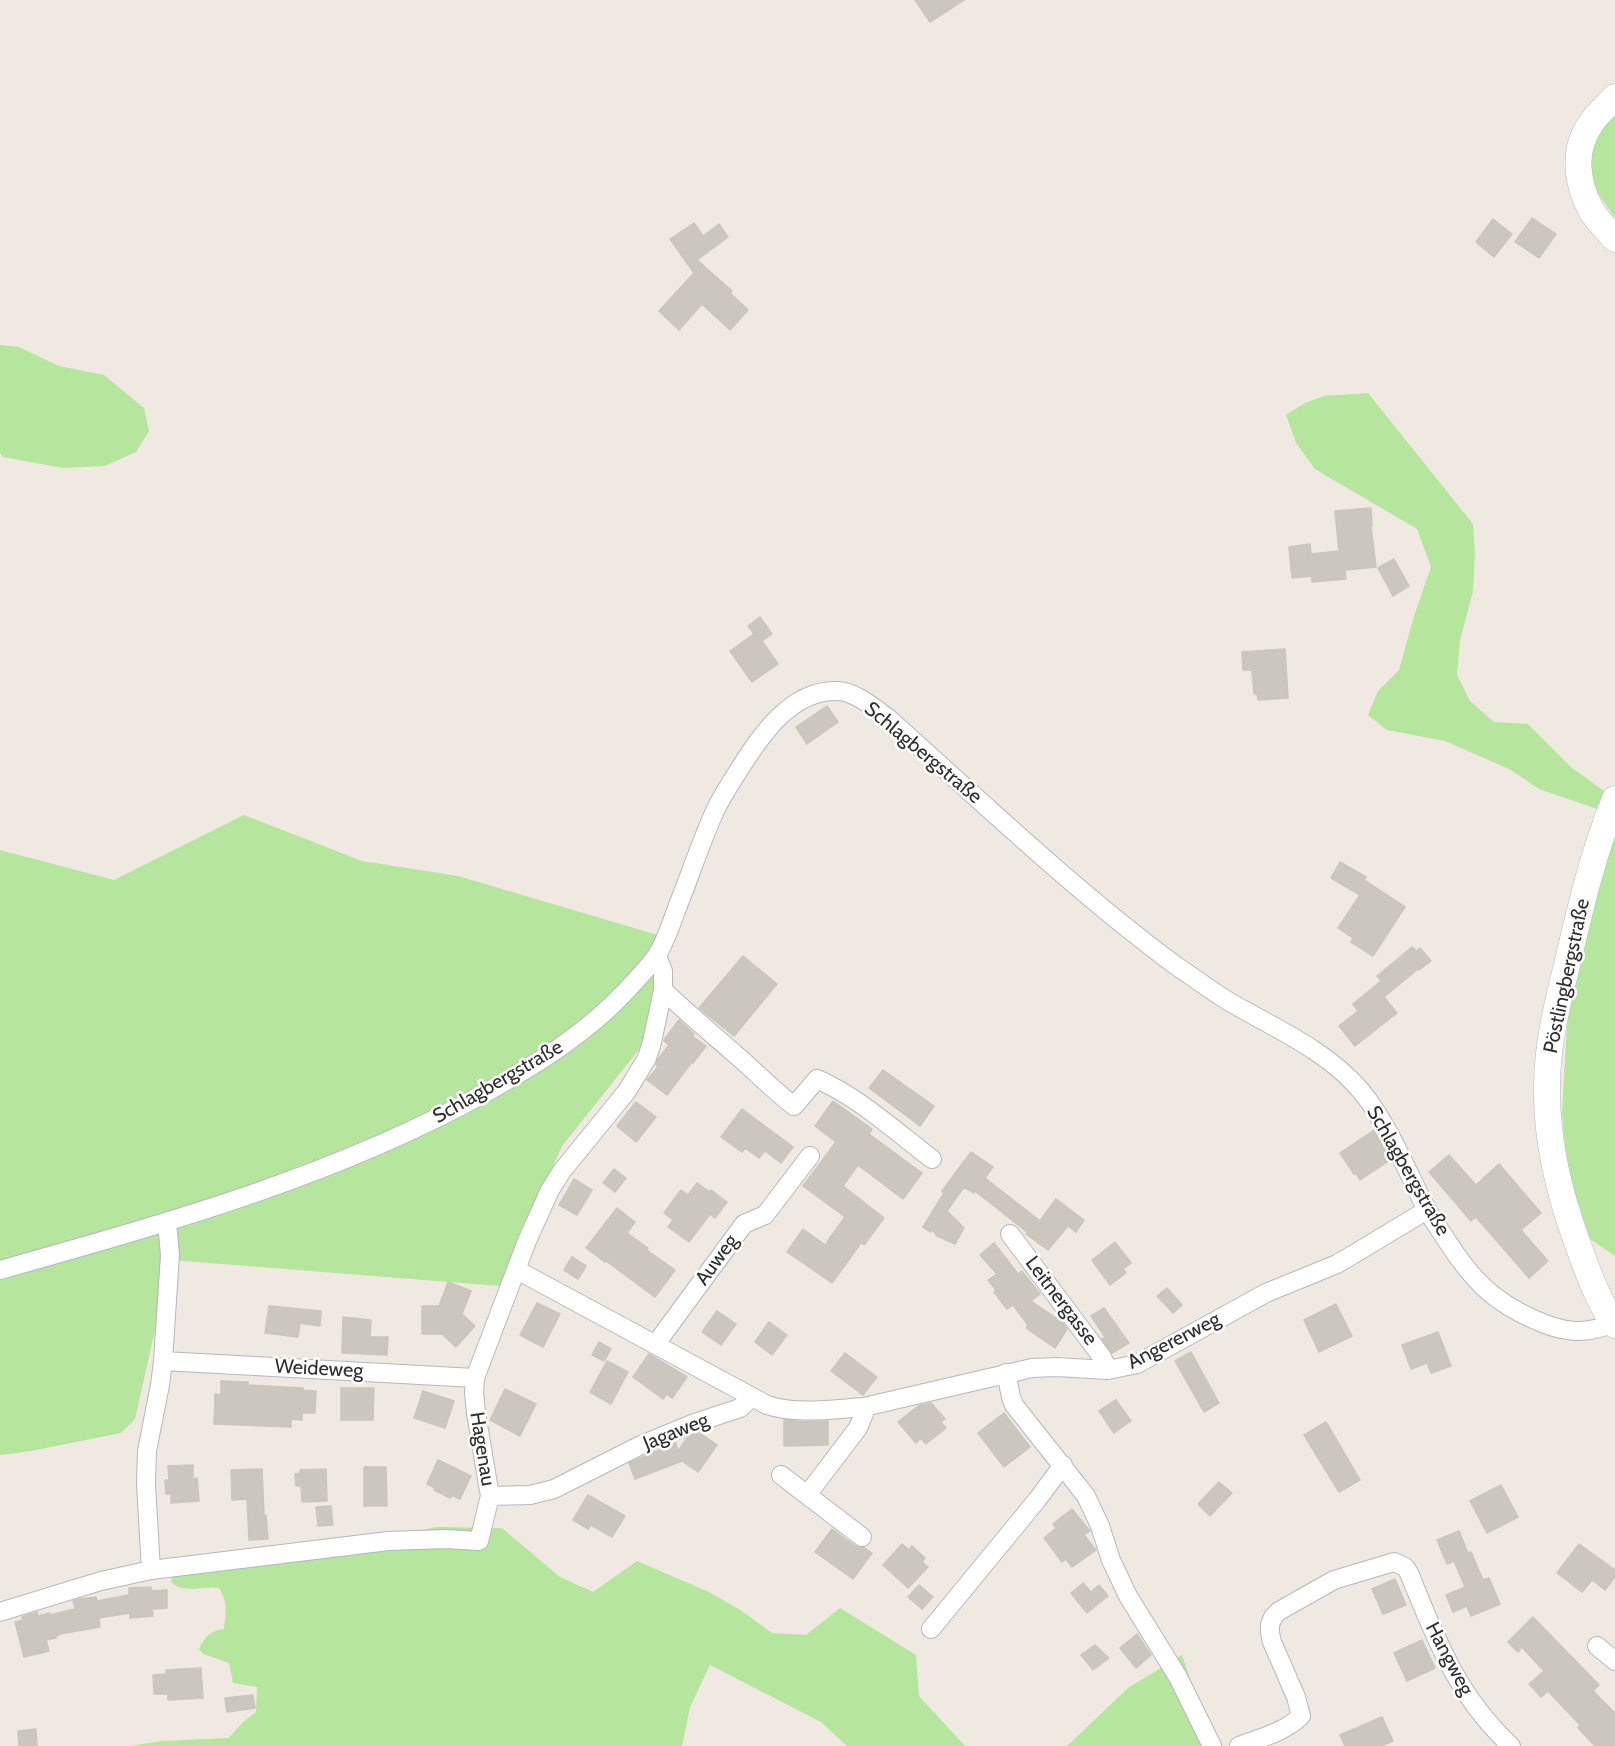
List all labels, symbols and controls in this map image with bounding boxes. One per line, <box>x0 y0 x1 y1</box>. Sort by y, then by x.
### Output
street label: Schlagbergstraße <box>859 697 987 809</box>
street label: Pöstlingbergstraße <box>1539 897 1595 1055</box>
street label: Schlagbergstraße <box>429 1035 567 1129</box>
street label: Schlagbergstraße <box>1361 1102 1455 1240</box>
street label: Auweg <box>690 1230 744 1290</box>
street label: Leitnergasse <box>1020 1252 1102 1350</box>
street label: Angererweg <box>1124 1307 1224 1375</box>
street label: Weideweg <box>274 1355 364 1383</box>
street label: Jagaweg <box>640 1408 712 1456</box>
street label: Hagenau <box>464 1410 500 1488</box>
street label: Hangweg <box>1420 1618 1478 1700</box>

